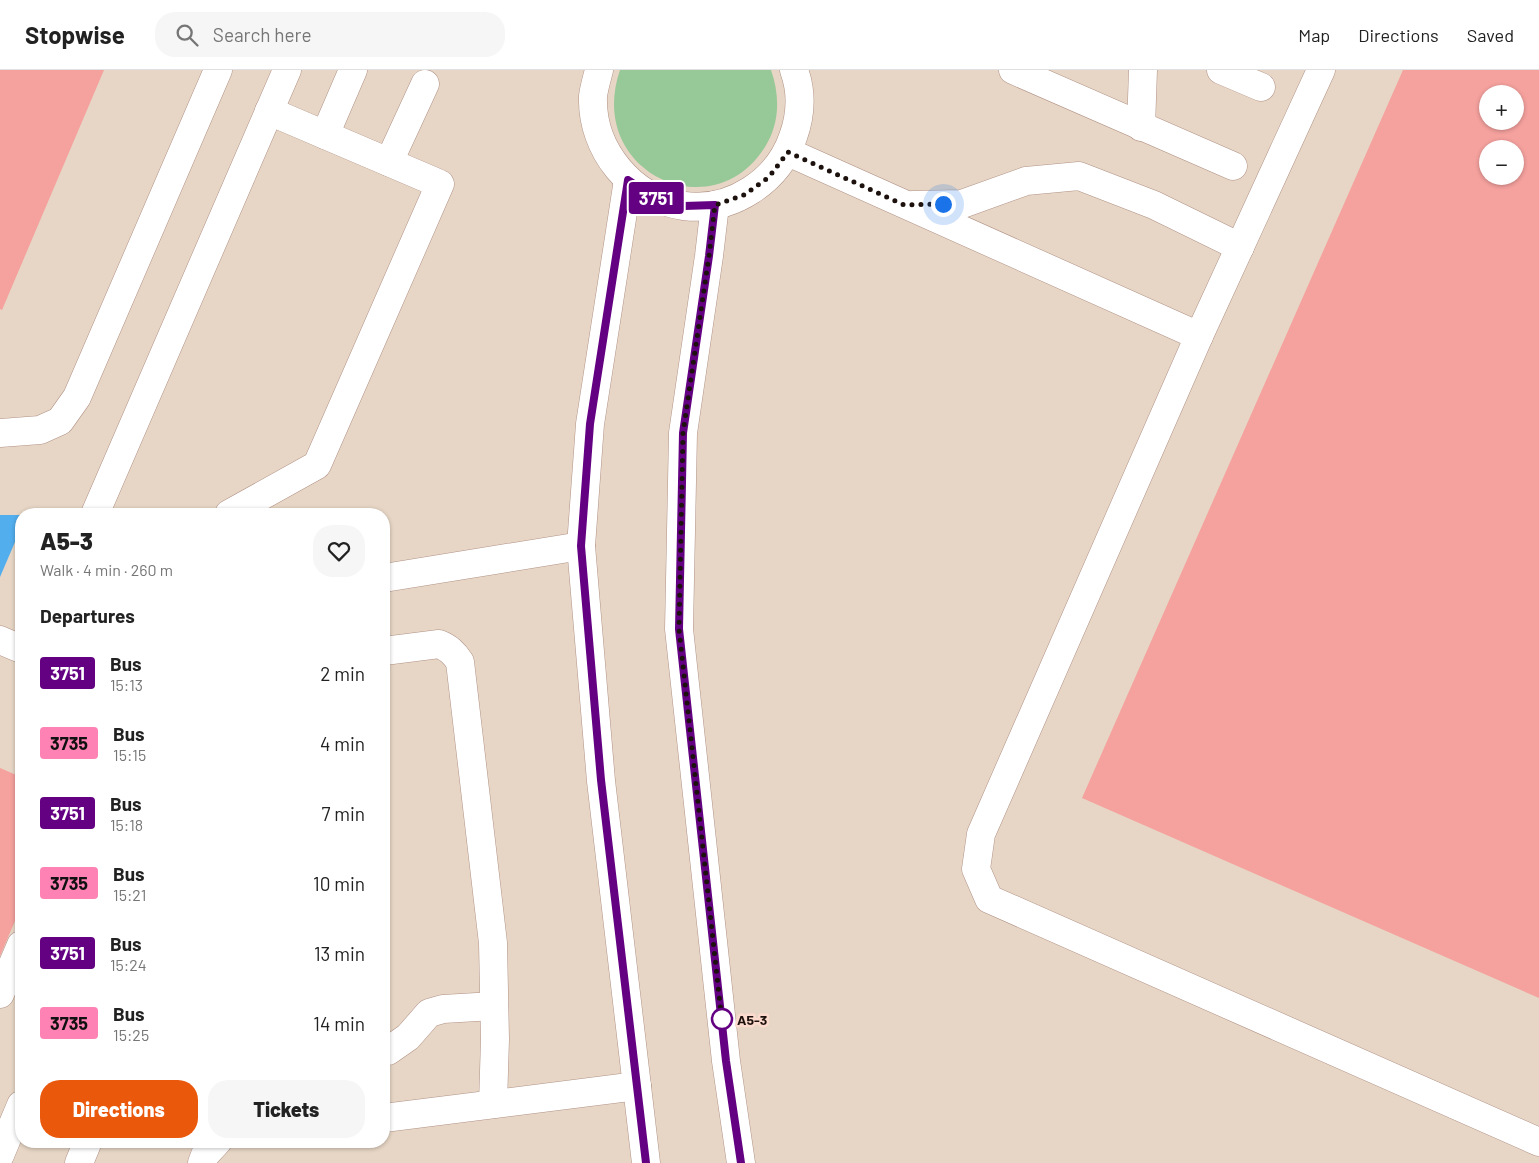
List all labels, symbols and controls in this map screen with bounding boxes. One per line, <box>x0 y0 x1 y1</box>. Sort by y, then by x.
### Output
search box <box>155 12 505 57</box>
text: Stopwise <box>25 20 125 49</box>
icon: search <box>173 21 201 49</box>
text: Search here <box>213 23 312 46</box>
text: Map <box>1298 24 1330 46</box>
text: Directions <box>1358 24 1439 46</box>
text: Saved <box>1467 24 1514 46</box>
map controls <box>1479 85 1524 185</box>
button: + <box>1479 85 1524 130</box>
button: − <box>1479 140 1524 185</box>
line badge: 3751 <box>621 182 691 214</box>
text: 3751 <box>639 187 673 209</box>
your location <box>931 192 956 217</box>
button: heart <box>313 525 365 577</box>
text: A5-3 <box>40 526 93 555</box>
text: Walk · 4 min · 260 m <box>40 560 173 579</box>
text: Departures <box>40 604 135 627</box>
text: Bus <box>110 652 142 675</box>
text: 3751 <box>50 662 85 684</box>
text: 2 min <box>320 662 365 685</box>
text: 15:13 <box>110 675 143 694</box>
text: Bus <box>113 722 145 745</box>
text: 3735 <box>50 732 88 754</box>
text: 4 min <box>320 732 365 755</box>
text: 15:15 <box>113 745 146 764</box>
text: Bus <box>110 792 142 815</box>
text: 3751 <box>50 802 85 824</box>
text: 7 min <box>321 802 365 825</box>
text: 15:18 <box>110 815 143 834</box>
text: Bus <box>113 862 145 885</box>
text: 3735 <box>50 872 88 894</box>
text: 10 min <box>313 872 365 895</box>
text: 15:21 <box>113 885 146 904</box>
text: Bus <box>110 932 142 955</box>
text: 3751 <box>50 942 85 964</box>
text: 13 min <box>314 942 365 965</box>
text: 15:24 <box>110 955 147 974</box>
text: Bus <box>113 1002 145 1025</box>
marker: A5-3 <box>711 1008 733 1030</box>
place label: A5-3 <box>737 1011 767 1028</box>
text: 3735 <box>50 1012 88 1034</box>
text: 14 min <box>313 1012 365 1035</box>
text: 15:25 <box>113 1025 149 1044</box>
button: Directions <box>40 1080 198 1138</box>
button: Tickets <box>208 1080 365 1138</box>

